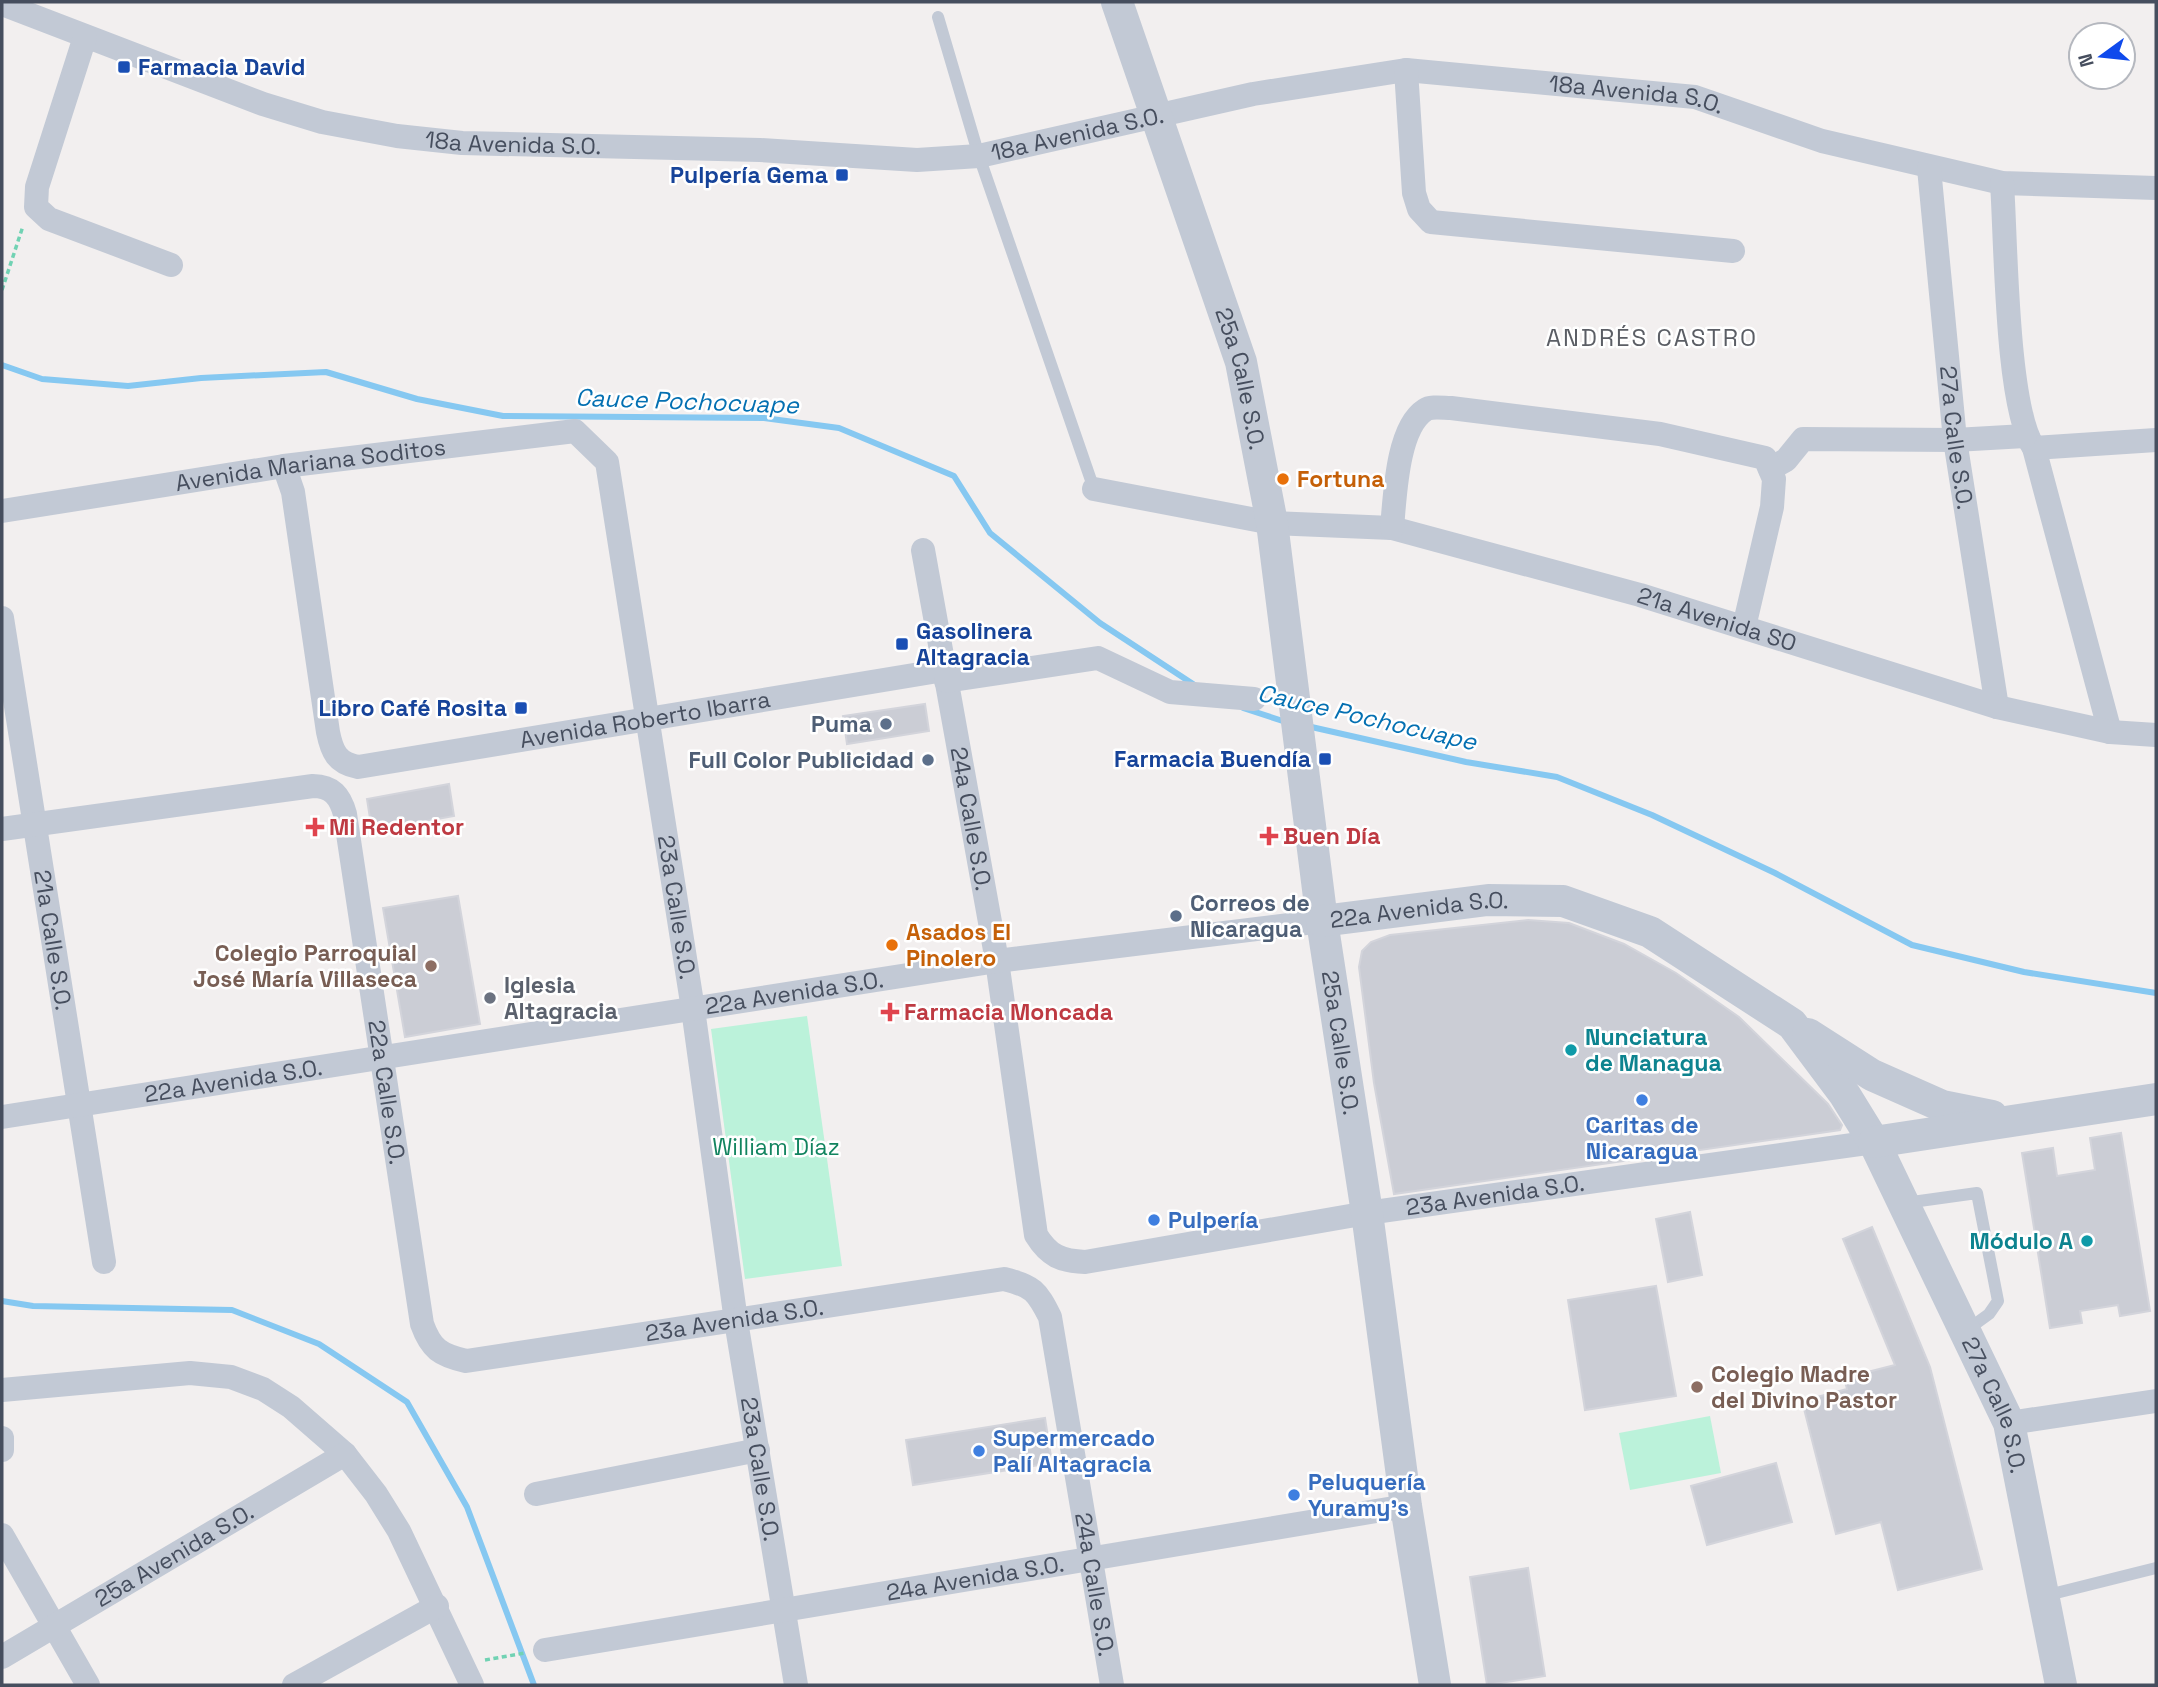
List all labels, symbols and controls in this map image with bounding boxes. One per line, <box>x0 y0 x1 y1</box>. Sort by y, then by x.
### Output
north arrow <box>2067 21 2137 91</box>
text: N <box>2072 51 2100 70</box>
place label: Farmacia David <box>138 52 305 82</box>
marker: Farmacia David <box>116 59 132 75</box>
street label: 18a Avenida S.O. <box>1548 68 1728 121</box>
street label: 18a Avenida S.O. <box>988 100 1166 168</box>
street label: 18a Avenida S.O. <box>424 124 602 161</box>
place label: Pulpería Gema <box>670 160 828 190</box>
marker: Pulpería Gema <box>834 167 850 183</box>
street label: 25a Calle S.O. <box>1208 304 1273 452</box>
district label: ANDRÉS CASTRO <box>1546 322 1758 353</box>
street label: 27a Calle S.O. <box>1933 364 1981 512</box>
water label: Cauce Pochocuape <box>575 382 800 420</box>
street label: Avenida Mariana Soditos <box>173 432 447 498</box>
place label: Fortuna <box>1297 464 1385 494</box>
marker: Fortuna <box>1275 471 1291 487</box>
street label: 21a Avenida SO <box>1634 580 1800 658</box>
place label: Gasolinera Altagracia <box>916 616 1032 672</box>
marker: Gasolinera Altagracia <box>894 636 910 652</box>
water label: Cauce Pochocuape <box>1255 677 1480 757</box>
street label: Avenida Roberto Ibarra <box>518 684 772 755</box>
place label: Libro Café Rosita <box>319 693 507 723</box>
marker: Libro Café Rosita <box>513 700 529 716</box>
place label: Puma <box>811 709 872 739</box>
marker: Puma <box>878 716 894 732</box>
street label: 24a Calle S.O. <box>944 744 999 893</box>
place label: Farmacia Buendía <box>1114 744 1311 774</box>
place label: Full Color Publicidad <box>688 745 914 775</box>
marker: Farmacia Buendía <box>1317 751 1333 767</box>
marker: Full Color Publicidad <box>920 752 936 768</box>
place label: Mi Redentor <box>329 812 464 842</box>
marker: Mi Redentor <box>307 819 323 835</box>
place label: Buen Día <box>1283 821 1380 851</box>
marker: Buen Día <box>1261 828 1277 844</box>
street label: 23a Calle S.O. <box>651 833 703 982</box>
street label: 21a Calle S.O. <box>27 868 79 1012</box>
street label: 22a Avenida S.O. <box>1328 885 1509 935</box>
place label: Correos de Nicaragua <box>1190 888 1310 944</box>
marker: Correos de Nicaragua <box>1168 908 1184 924</box>
place label: Asados El Pinolero <box>906 917 1011 973</box>
marker: Asados El Pinolero <box>884 937 900 953</box>
place label: Colegio Parroquial José María Villaseca <box>193 938 417 994</box>
marker: Colegio Parroquial José María Villaseca <box>423 958 439 974</box>
street label: 22a Avenida S.O. <box>703 964 886 1022</box>
street label: 25a Calle S.O. <box>1315 968 1367 1117</box>
place label: Iglesia Altagracia <box>504 970 618 1026</box>
marker: Iglesia Altagracia <box>482 990 498 1006</box>
place label: Farmacia Moncada <box>904 997 1113 1027</box>
marker: Farmacia Moncada <box>882 1004 898 1020</box>
street label: 22a Calle S.O. <box>361 1018 413 1167</box>
place label: Nunciatura de Managua <box>1585 1022 1722 1078</box>
marker: Nunciatura de Managua <box>1563 1042 1579 1058</box>
street label: 22a Avenida S.O. <box>142 1052 324 1110</box>
marker: Caritas de Nicaragua <box>1634 1092 1650 1108</box>
place label: Caritas de Nicaragua <box>1586 1110 1698 1166</box>
park label: William Díaz <box>712 1132 840 1162</box>
street label: 23a Avenida S.O. <box>1404 1168 1586 1222</box>
place label: Pulpería <box>1168 1205 1259 1235</box>
marker: Pulpería <box>1146 1212 1162 1228</box>
place label: Módulo A <box>1969 1226 2073 1256</box>
marker: Módulo A <box>2079 1233 2095 1249</box>
street label: 23a Avenida S.O. <box>643 1292 826 1348</box>
street label: 27a Calle S.O. <box>1955 1332 2034 1476</box>
place label: Colegio Madre del Divino Pastor <box>1711 1359 1897 1415</box>
marker: Colegio Madre del Divino Pastor <box>1689 1379 1705 1395</box>
street label: 23a Calle S.O. <box>734 1395 787 1543</box>
place label: Supermercado Palí Altagracia <box>993 1423 1155 1479</box>
marker: Supermercado Palí Altagracia <box>971 1443 987 1459</box>
place label: Peluquería Yuramy's <box>1308 1467 1426 1523</box>
marker: Peluquería Yuramy's <box>1286 1487 1302 1503</box>
street label: 25a Avenida S.O. <box>89 1496 259 1614</box>
street label: 24a Calle S.O. <box>1068 1510 1122 1659</box>
street label: 24a Avenida S.O. <box>884 1548 1066 1608</box>

